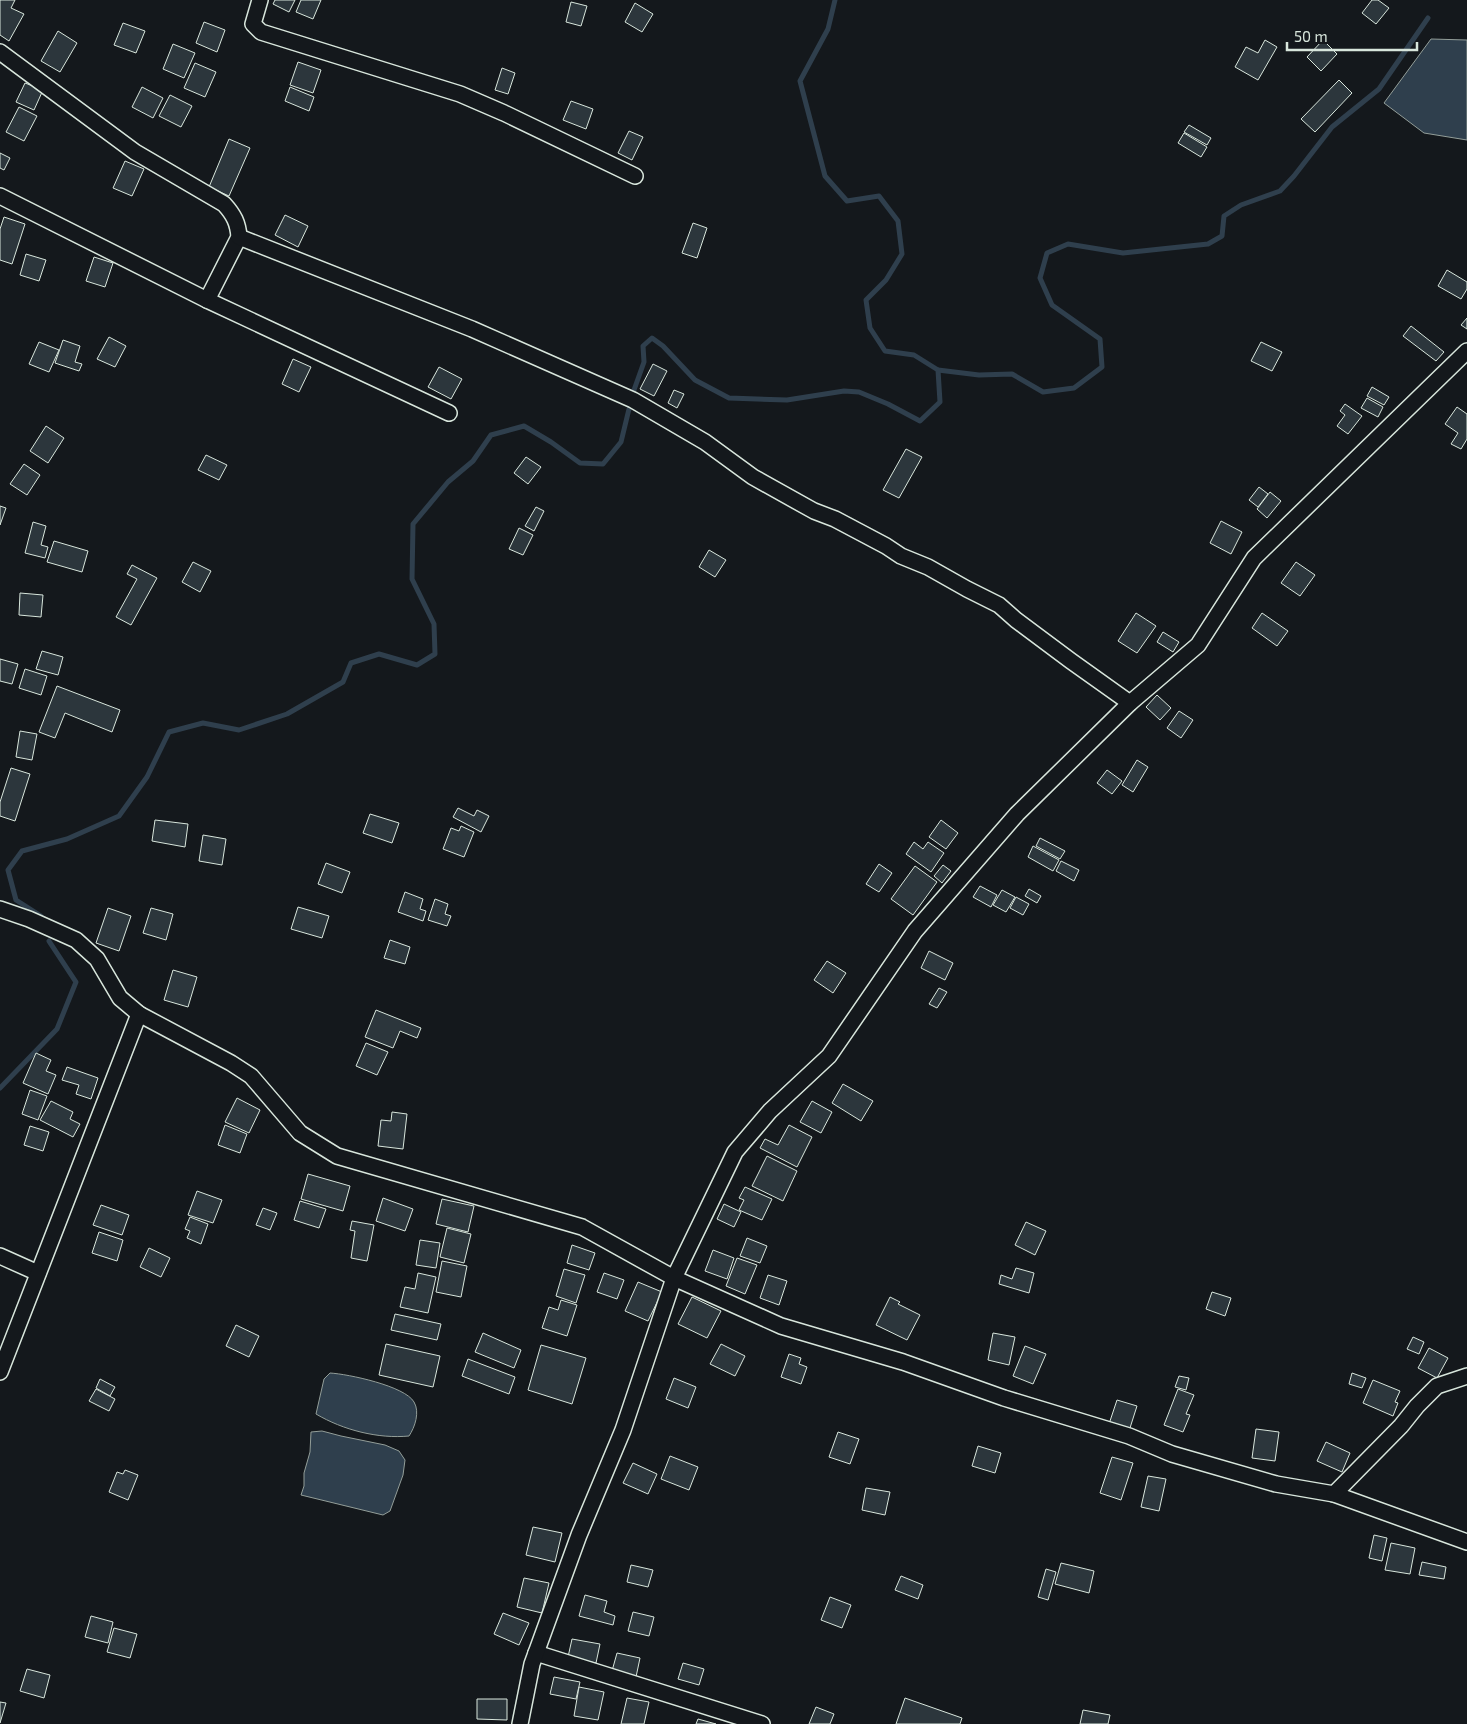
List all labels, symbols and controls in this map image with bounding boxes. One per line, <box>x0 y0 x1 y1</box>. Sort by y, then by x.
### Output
scale bar <box>1287 20 1417 52</box>
text: 50 m <box>1294 27 1328 45</box>

